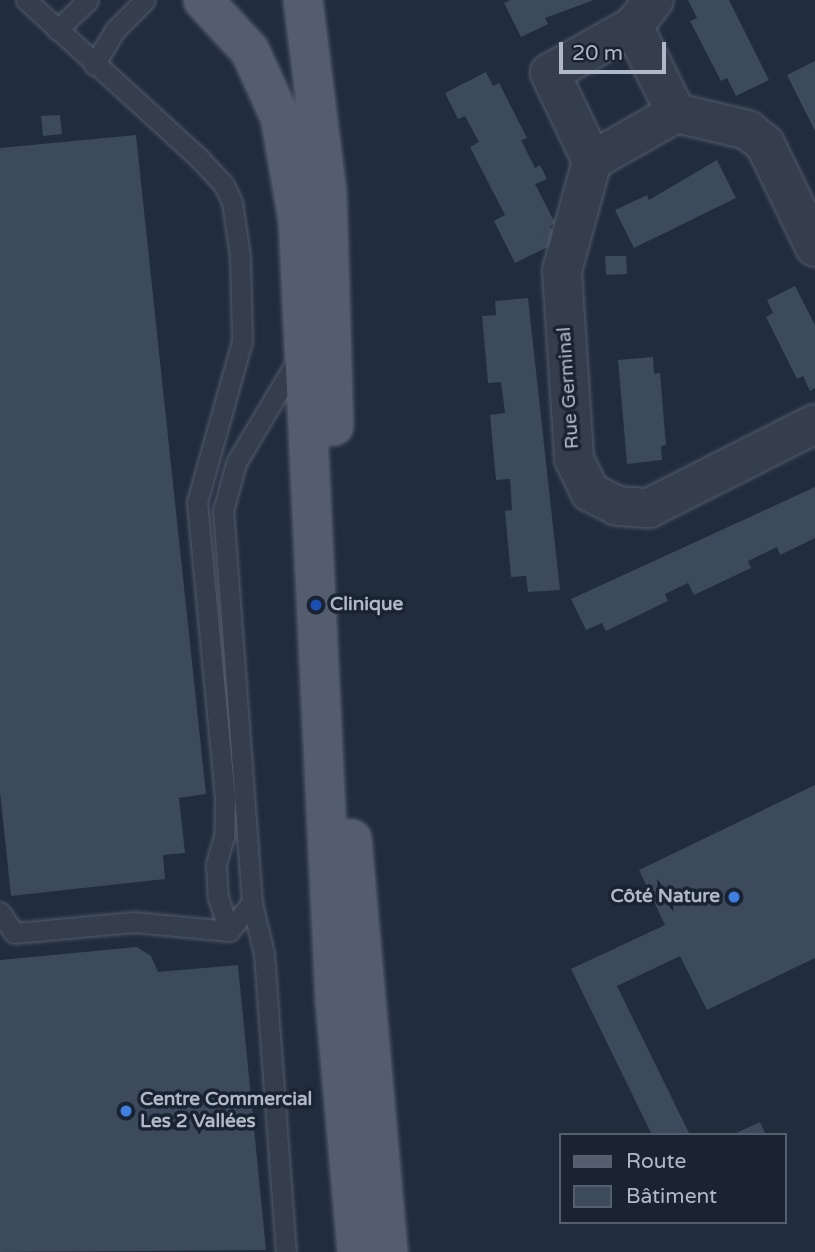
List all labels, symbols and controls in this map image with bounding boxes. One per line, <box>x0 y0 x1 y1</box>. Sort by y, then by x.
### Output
scale bar <box>563 28 670 72</box>
text: 20 m <box>572 41 623 66</box>
street label: Rue Germinal <box>553 326 585 450</box>
place label: Clinique <box>330 594 403 616</box>
marker: Clinique <box>308 597 324 613</box>
place label: Côté Nature <box>611 886 720 908</box>
marker: Côté Nature <box>726 889 742 905</box>
place label: Centre Commercial Les 2 Vallées <box>140 1089 312 1133</box>
marker: Centre Commercial Les 2 Vallées <box>118 1103 134 1119</box>
legend <box>560 1133 787 1224</box>
text: Route <box>626 1149 686 1174</box>
text: Bâtiment <box>626 1184 717 1209</box>

